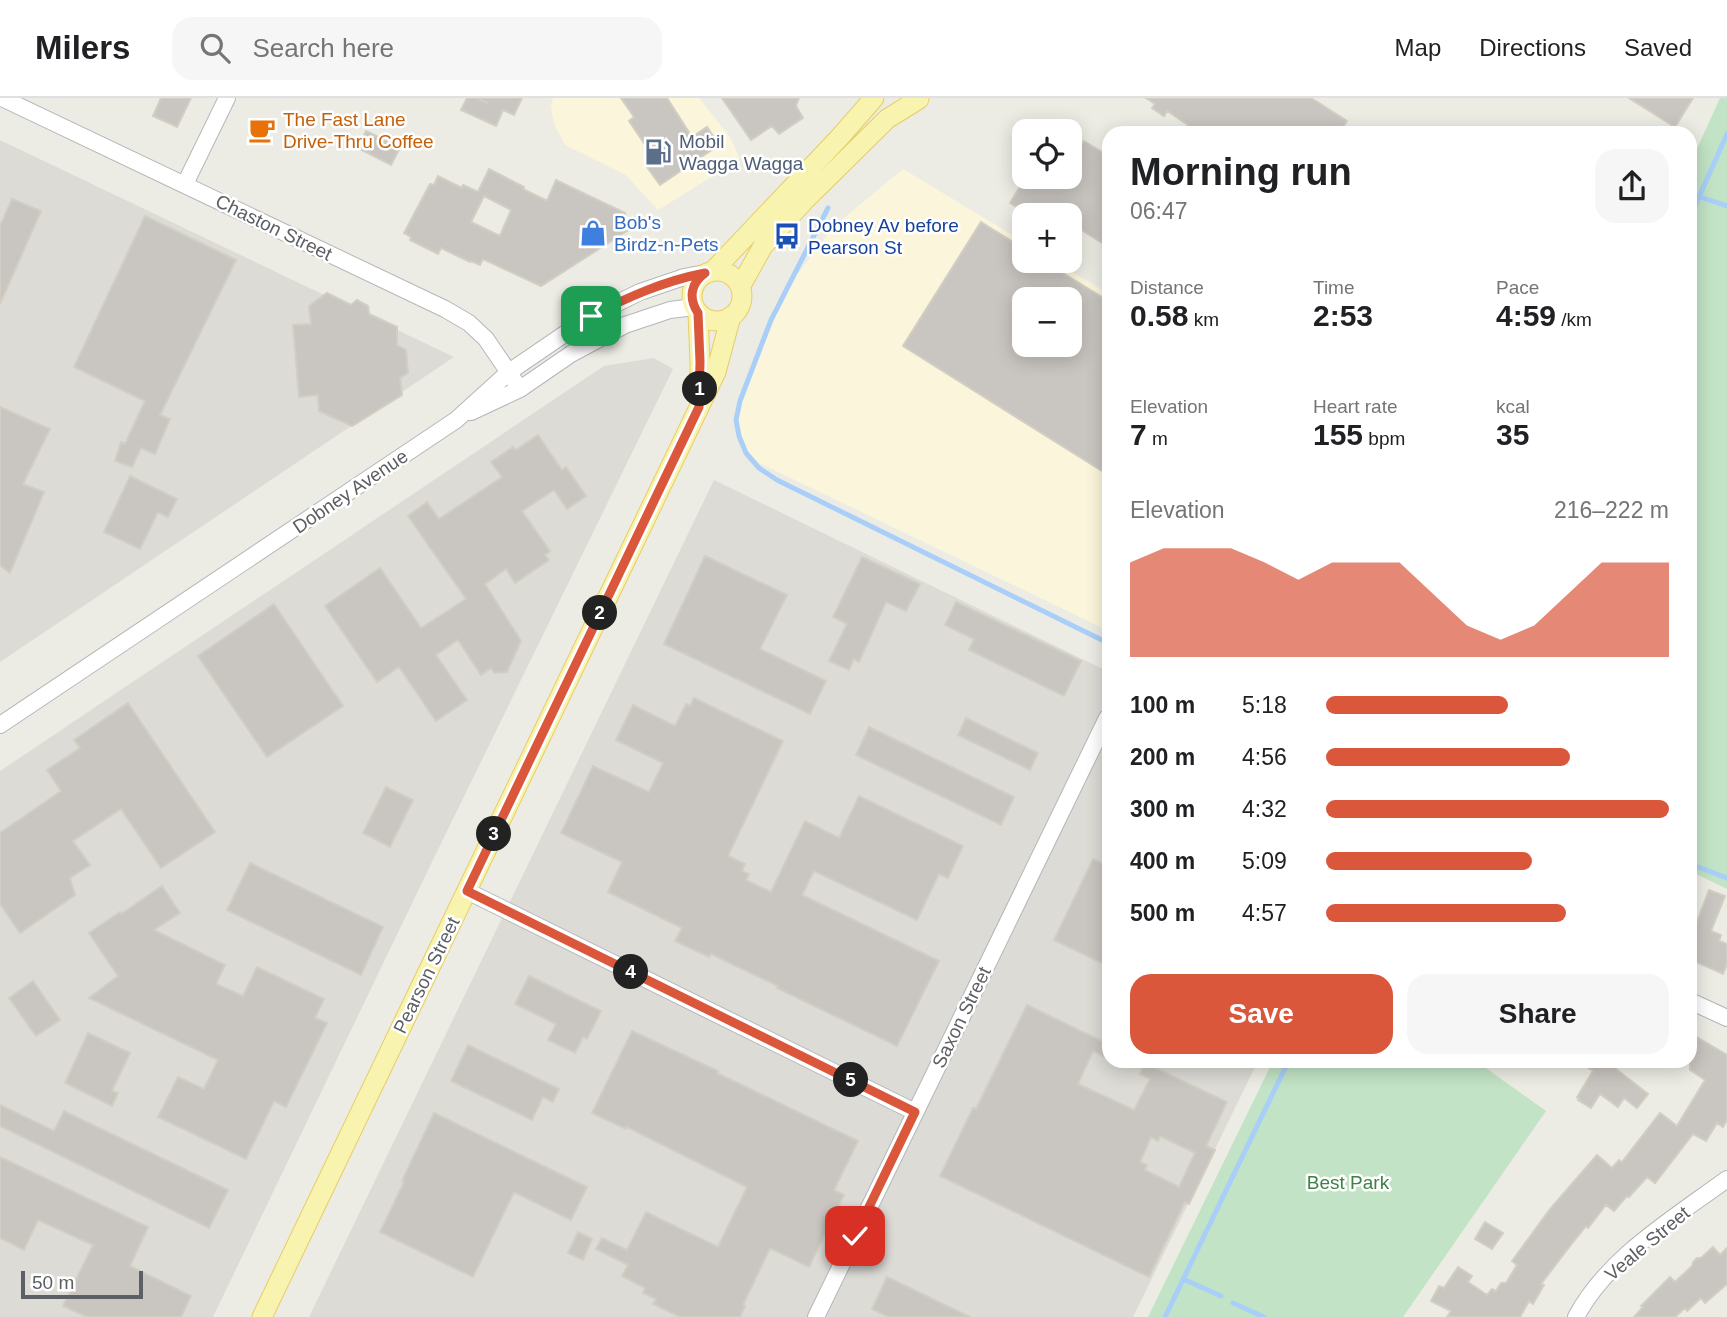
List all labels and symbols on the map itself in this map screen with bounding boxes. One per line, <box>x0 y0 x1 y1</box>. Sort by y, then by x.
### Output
place label: The Fast Lane Drive-Thru Coffee <box>283 109 434 152</box>
cafe icon: The Fast Lane Drive-Thru Coffee <box>247 115 277 145</box>
place label: Mobil Wagga Wagga <box>679 131 804 174</box>
fuel station icon: Mobil Wagga Wagga <box>643 137 673 167</box>
street label: Chaston Street <box>212 190 336 265</box>
place label: Bob's Birdz-n-Pets <box>614 212 719 255</box>
place label: Dobney Av before Pearson St <box>808 215 959 258</box>
shop icon: Bob's Birdz-n-Pets <box>578 218 608 248</box>
bus stop icon: Dobney Av before Pearson St <box>772 221 802 251</box>
pin <box>561 286 621 346</box>
pin: 1 <box>682 372 718 406</box>
street label: Dobney Avenue <box>289 445 412 538</box>
pin: 2 <box>582 596 618 630</box>
pin: 3 <box>476 816 512 852</box>
street label: Pearson Street <box>389 913 464 1037</box>
pin: 4 <box>614 954 648 990</box>
street label: Saxon Street <box>928 963 995 1071</box>
pin: 5 <box>834 1062 868 1098</box>
park label: Best Park <box>1307 1172 1390 1193</box>
street label: Veale Street <box>1601 1202 1694 1285</box>
pin <box>825 1206 885 1266</box>
scale bar <box>21 1268 144 1300</box>

